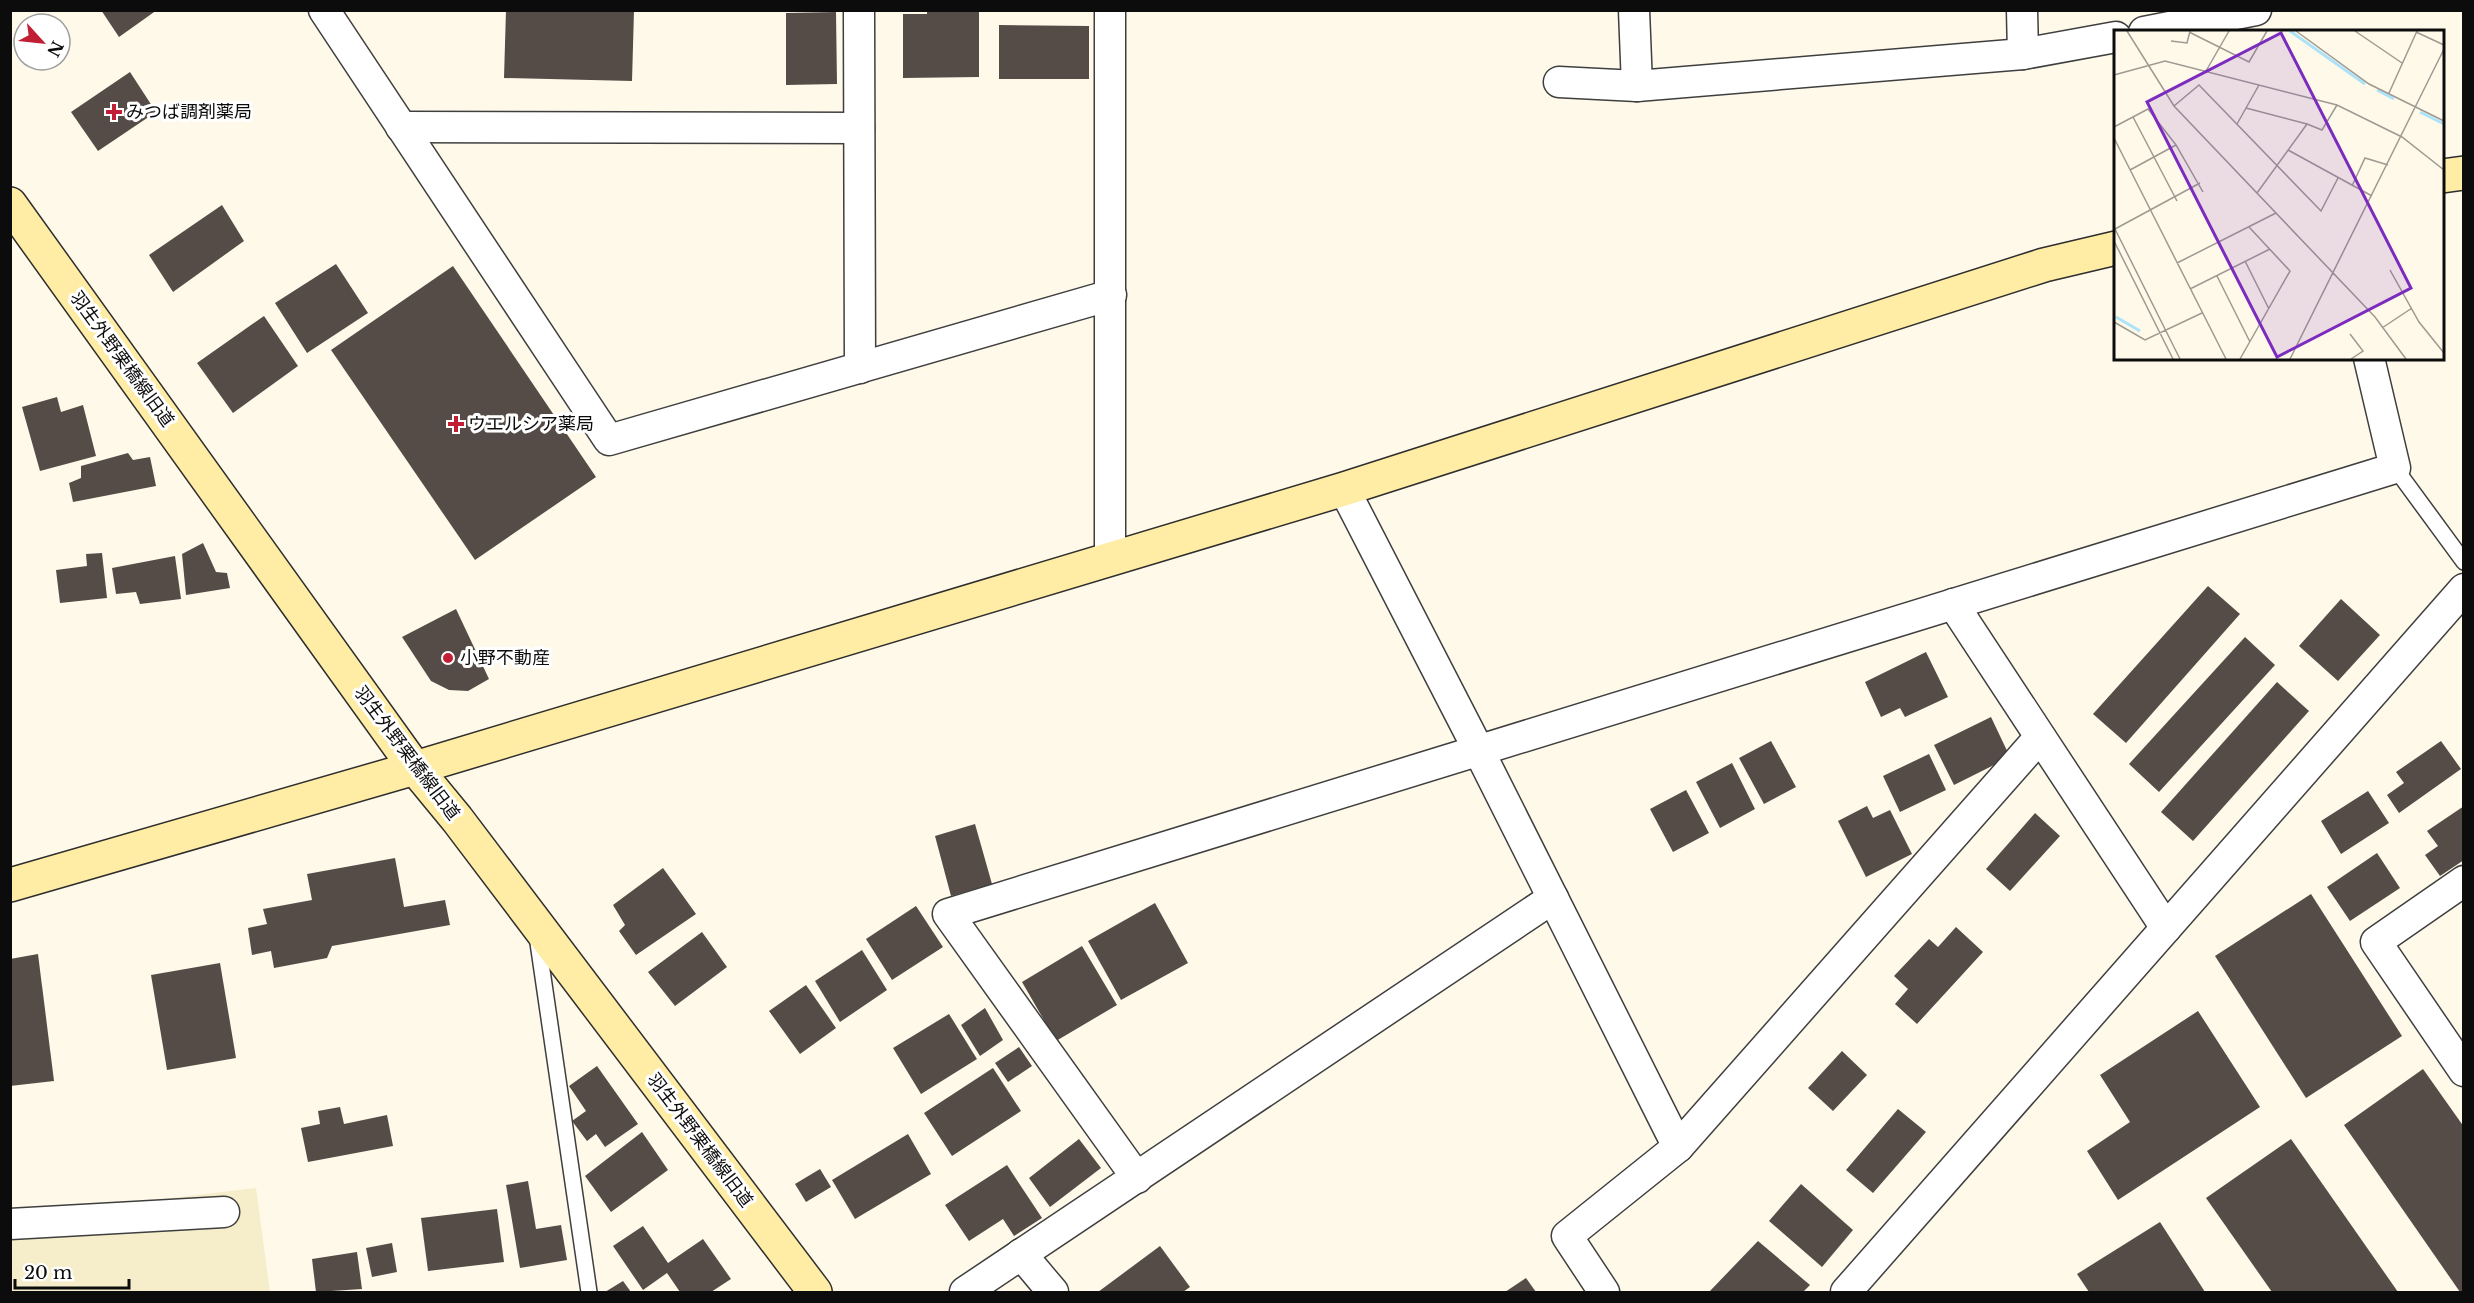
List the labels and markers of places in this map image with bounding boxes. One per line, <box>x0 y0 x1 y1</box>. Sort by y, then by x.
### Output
place label: みつば調剤薬局 <box>126 101 252 123</box>
marker: みつば調剤薬局 <box>107 105 121 119</box>
place label: ウエルシア薬局 <box>468 413 594 435</box>
marker: ウエルシア薬局 <box>449 417 463 431</box>
place label: 小野不動産 <box>460 647 550 669</box>
marker: 小野不動産 <box>441 651 455 665</box>

